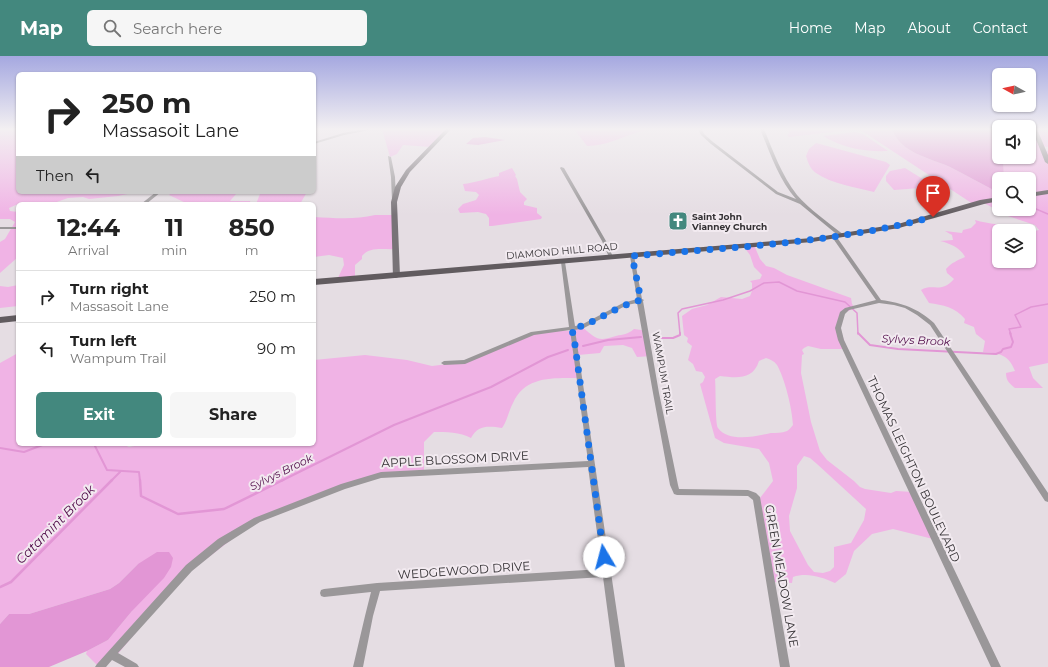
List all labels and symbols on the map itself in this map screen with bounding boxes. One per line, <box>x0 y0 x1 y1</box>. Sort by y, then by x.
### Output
north arrow <box>992 68 1036 112</box>
pin <box>916 176 950 217</box>
church icon: Saint John Vianney Church <box>667 210 689 232</box>
place label: Saint John Vianney Church <box>691 211 767 232</box>
street label: DIAMOND HILL ROAD <box>506 240 618 262</box>
street label: WAMPUM TRAIL <box>649 331 677 415</box>
water label: Sylvys Brook <box>881 331 951 349</box>
street label: THOMAS LEIGHTON BOULEVARD <box>864 374 964 564</box>
street label: APPLE BLOSSOM DRIVE <box>381 448 529 470</box>
water label: Sylvys Brook <box>247 450 315 493</box>
water label: Catamint Brook <box>12 480 99 567</box>
street label: GREEN MEADOW LANE <box>762 503 802 649</box>
position arrow <box>583 536 625 578</box>
street label: WEDGEWOOD DRIVE <box>397 558 531 582</box>

